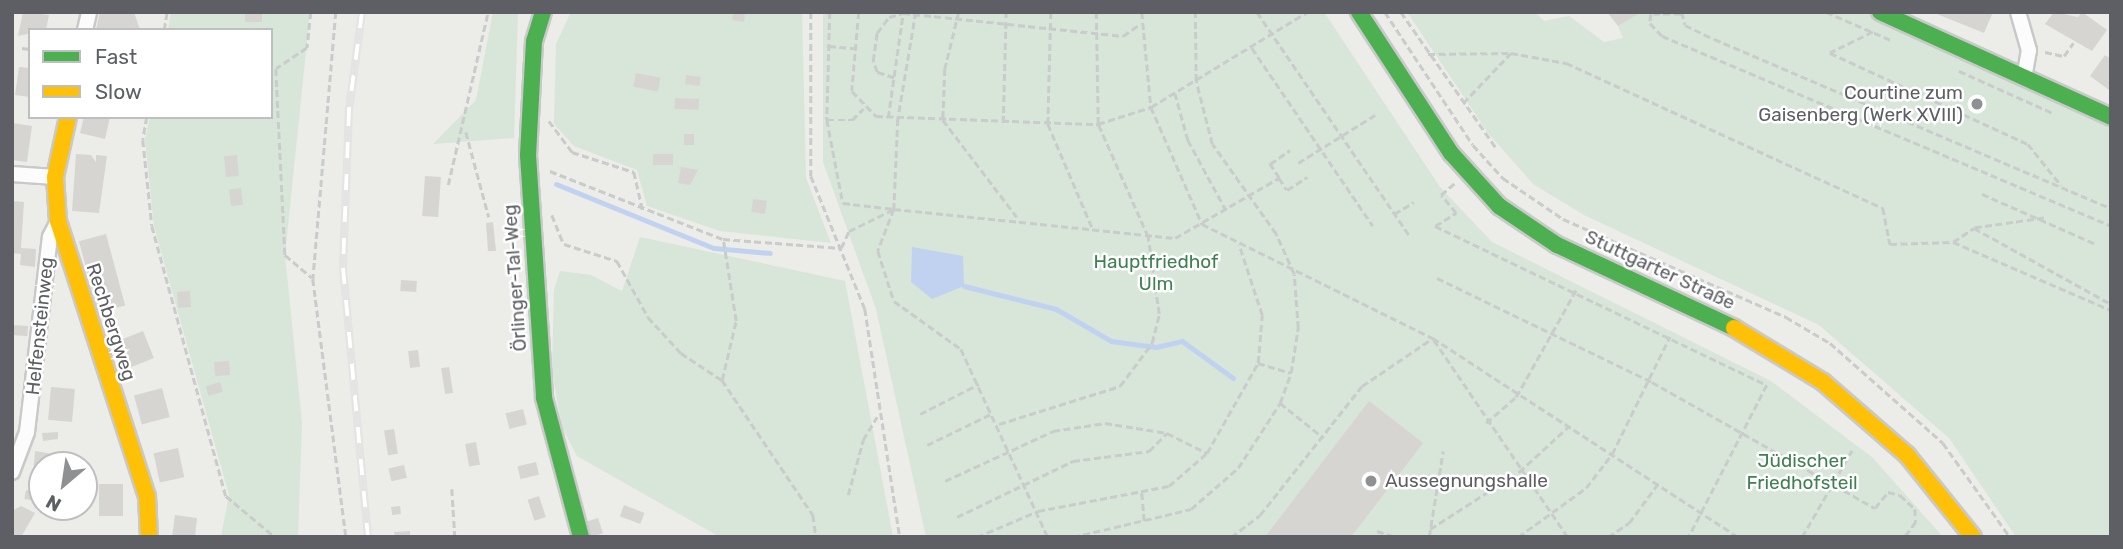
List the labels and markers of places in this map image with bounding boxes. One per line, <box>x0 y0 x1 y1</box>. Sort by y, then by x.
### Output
place label: Courtine zum Gaisenberg (Werk XVIII) <box>1758 82 1963 126</box>
marker: Courtine zum Gaisenberg (Werk XVIII) <box>1969 96 1985 112</box>
place label: Aussegnungshalle <box>1385 470 1548 492</box>
marker: Aussegnungshalle <box>1363 473 1379 489</box>

